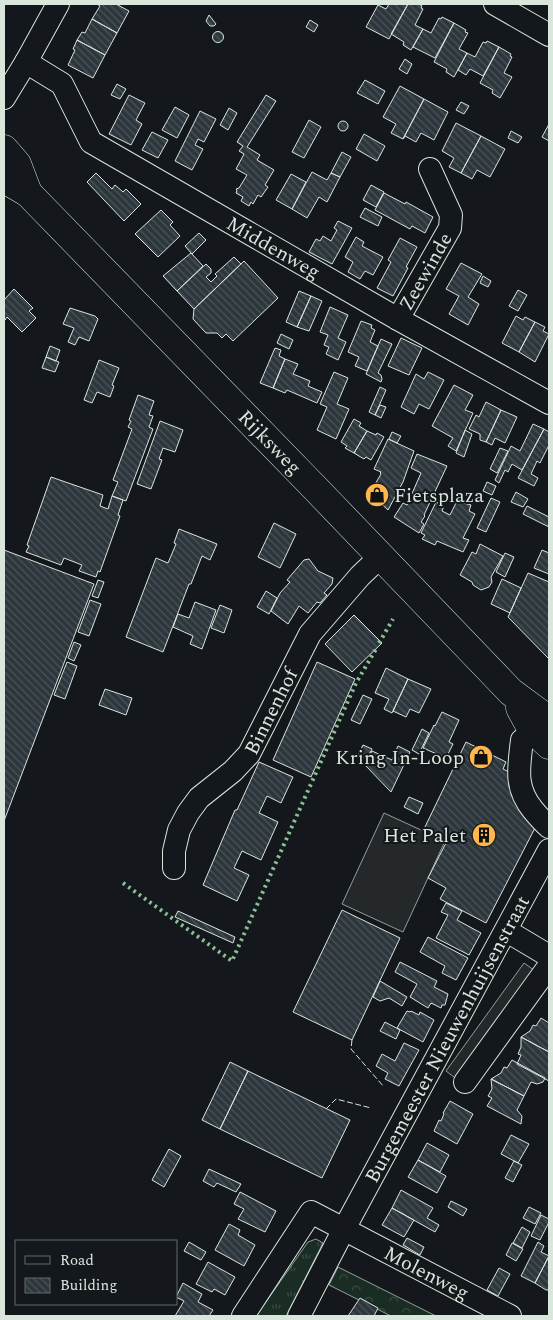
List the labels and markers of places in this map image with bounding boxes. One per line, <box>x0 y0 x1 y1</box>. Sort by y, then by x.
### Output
place label: Fietsplaza <box>394 481 484 511</box>
shop icon: Fietsplaza <box>364 482 390 508</box>
place label: Kring In-Loop <box>335 743 464 773</box>
shop icon: Kring In-Loop <box>468 744 494 770</box>
place label: Het Palet <box>383 821 466 851</box>
building icon: Het Palet <box>471 822 497 848</box>

